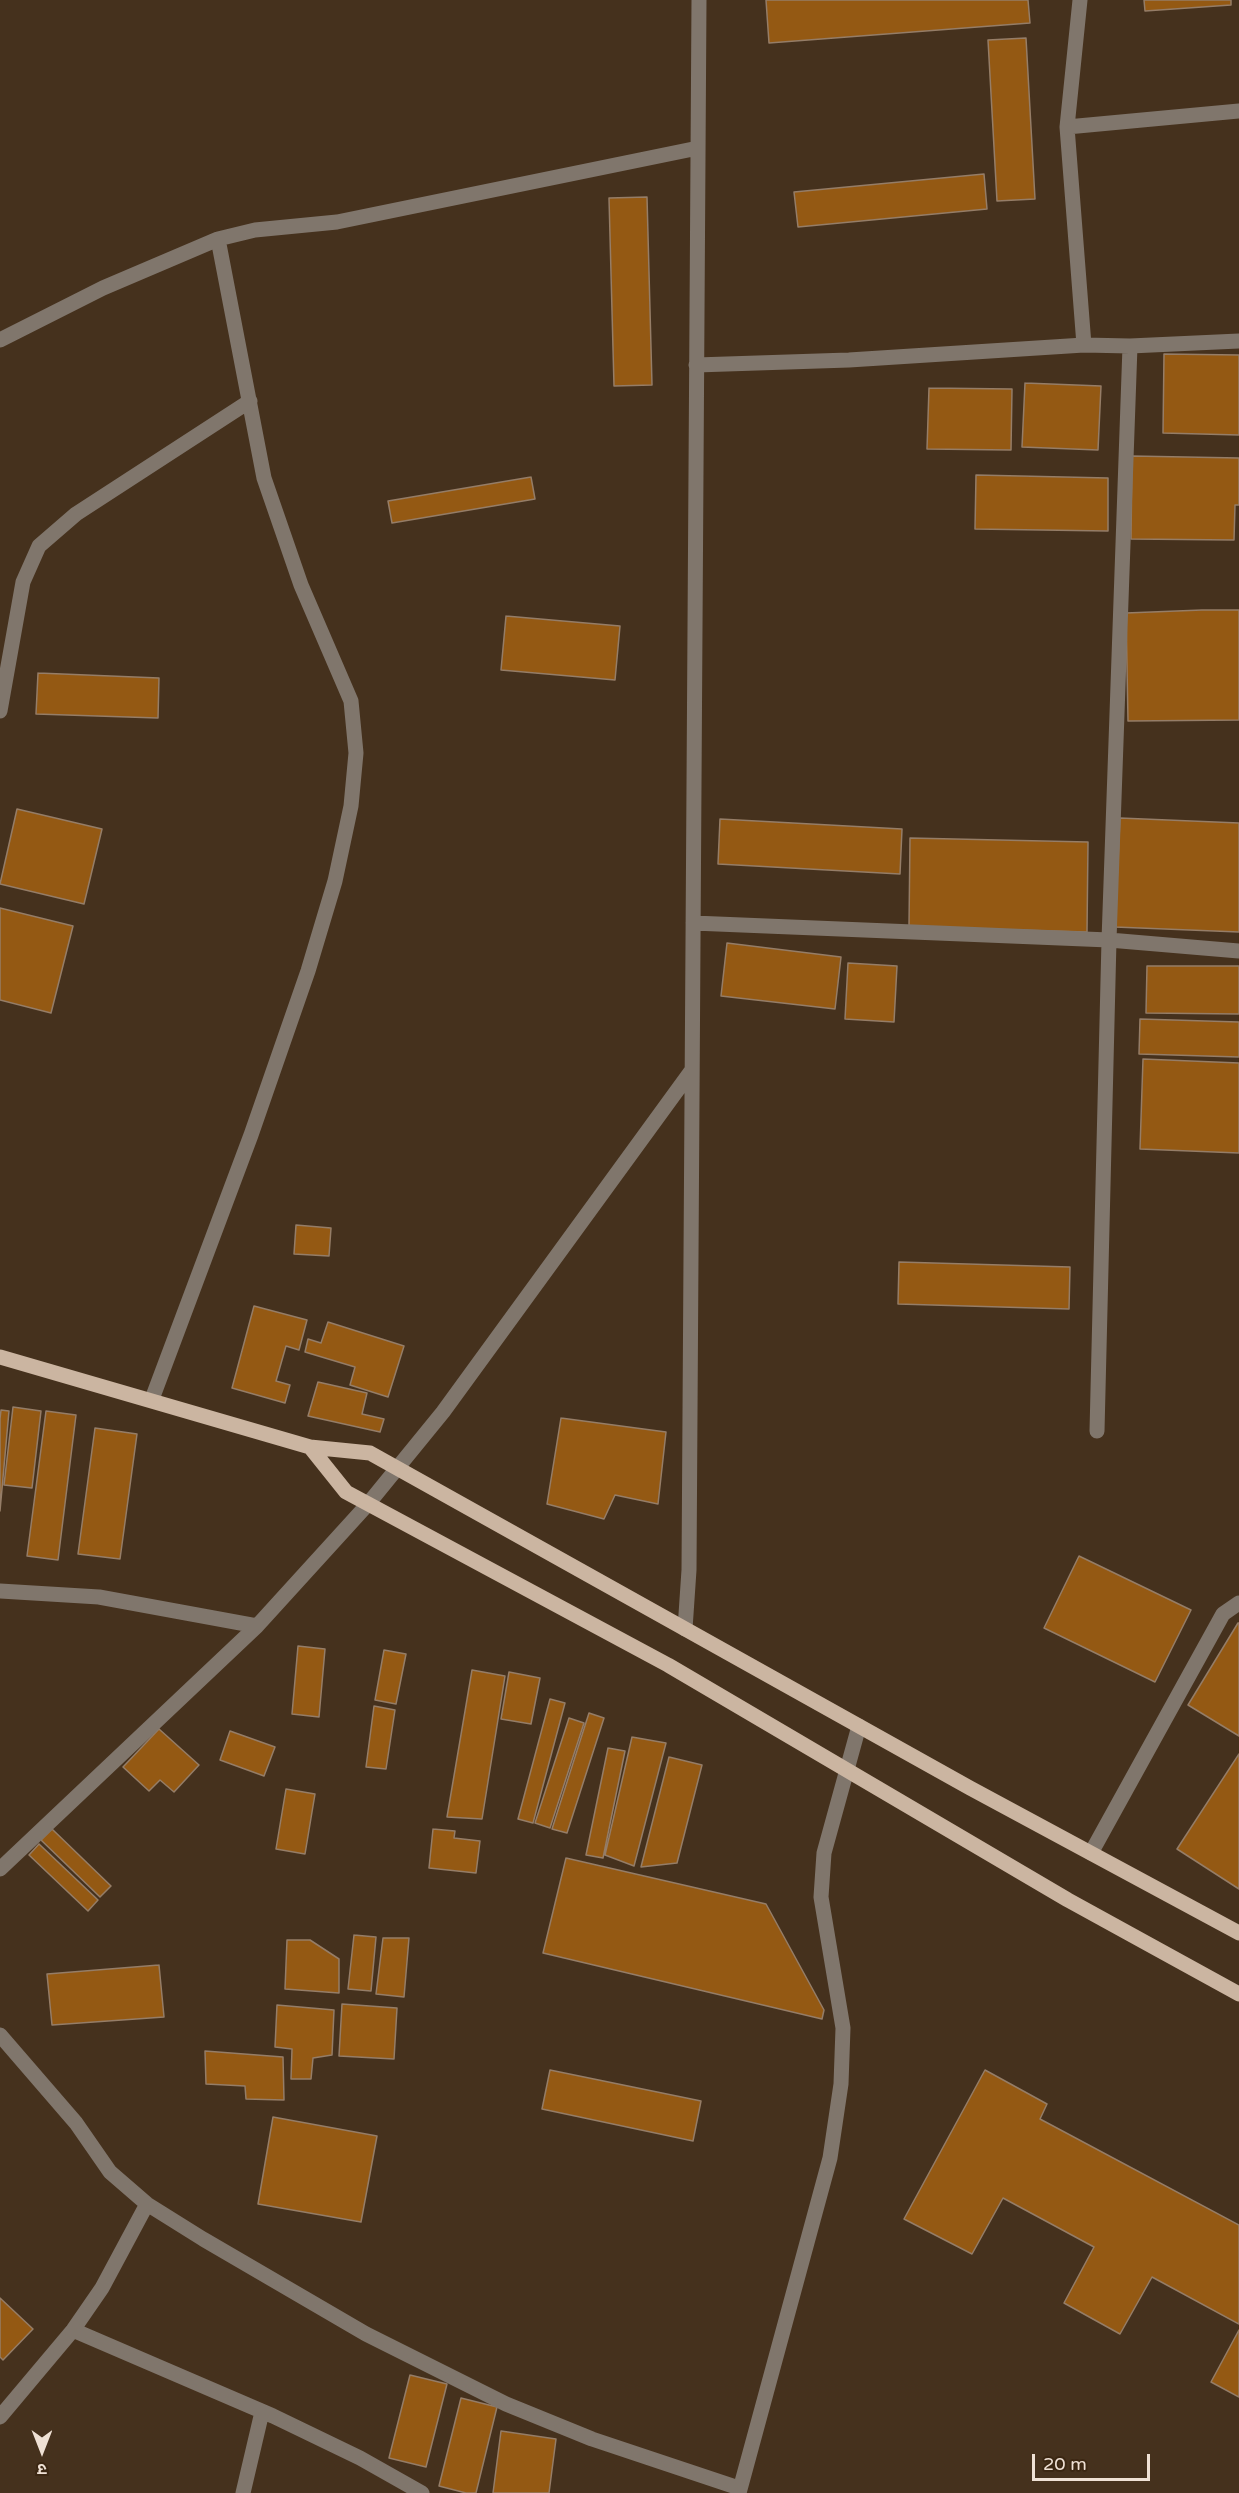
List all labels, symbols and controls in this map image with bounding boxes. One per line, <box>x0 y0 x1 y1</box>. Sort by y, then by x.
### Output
north arrow <box>12 2421 72 2481</box>
scale bar <box>1035 2442 1154 2480</box>
text: 20 m <box>1043 2453 1087 2475</box>
text: उ <box>37 2459 47 2479</box>

